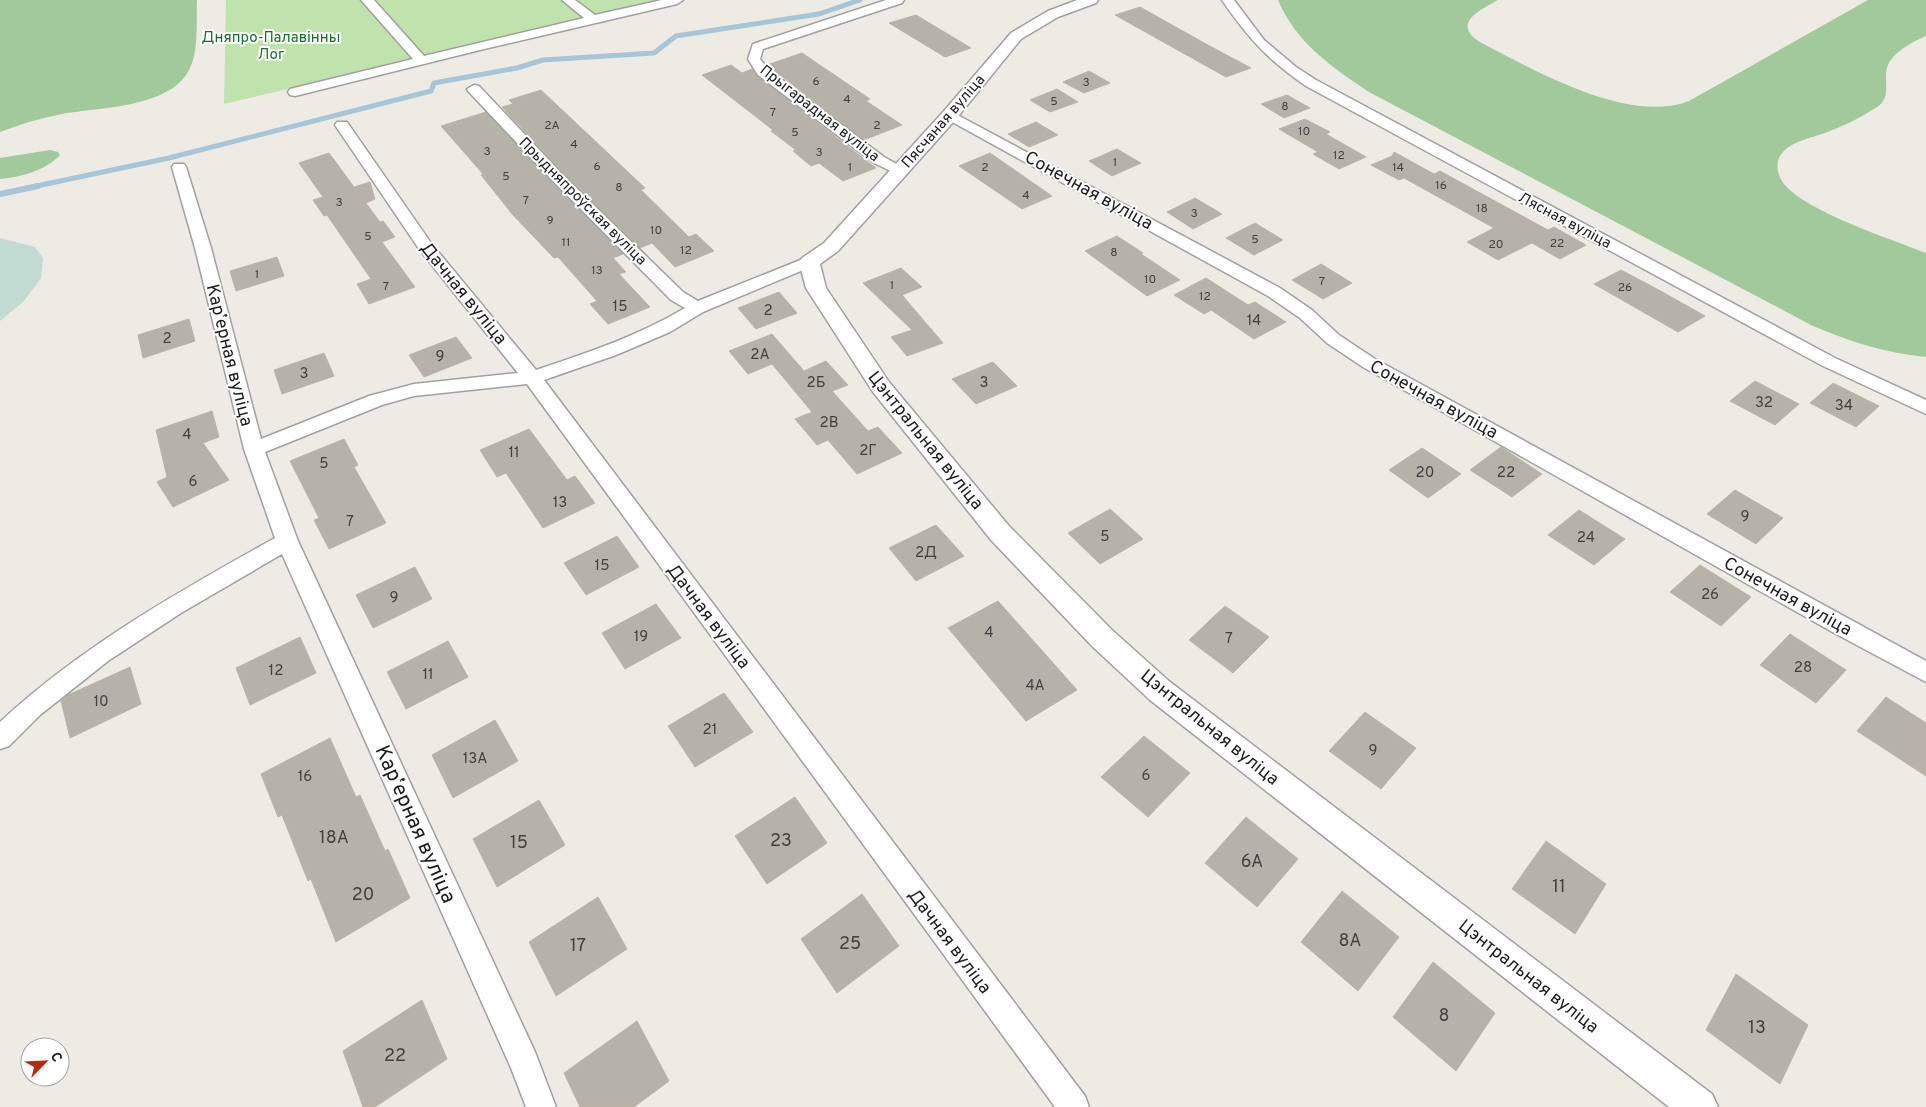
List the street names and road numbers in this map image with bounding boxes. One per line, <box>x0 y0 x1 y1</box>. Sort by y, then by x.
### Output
street label: Прыгарадная вуліца <box>755 61 883 167</box>
street label: Пясчаная вуліца <box>898 71 990 173</box>
street label: Прыдняпроўская вуліца <box>514 134 650 270</box>
street label: Сонечная вуліца <box>1020 147 1156 236</box>
street label: Лясная вуліца <box>1515 189 1614 254</box>
street label: Дачная вуліца <box>414 238 511 350</box>
street label: Карʼерная вуліца <box>200 282 257 429</box>
street label: Сонечная вуліца <box>1365 356 1501 445</box>
street label: Цэнтральная вуліца <box>862 367 988 515</box>
street label: Сонечная вуліца <box>1719 553 1855 642</box>
street label: Дачная вуліца <box>661 560 755 674</box>
street label: Цэнтральная вуліца <box>1135 665 1283 791</box>
street label: Карʼерная вуліца <box>368 741 462 908</box>
street label: Дачная вуліца <box>902 885 996 999</box>
street label: Цэнтральная вуліца <box>1453 915 1603 1039</box>

